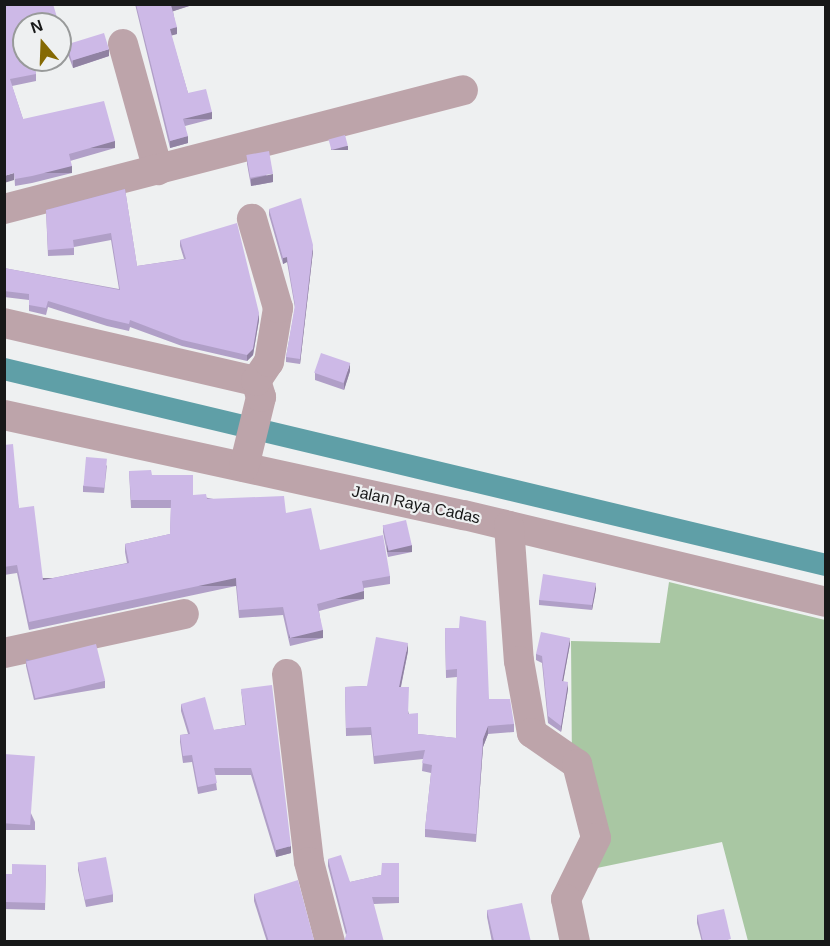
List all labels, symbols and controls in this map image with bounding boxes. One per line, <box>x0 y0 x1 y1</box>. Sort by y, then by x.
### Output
north arrow <box>12 12 72 72</box>
text: N <box>28 16 45 36</box>
street label: Jalan Raya Cadas <box>350 482 482 528</box>

